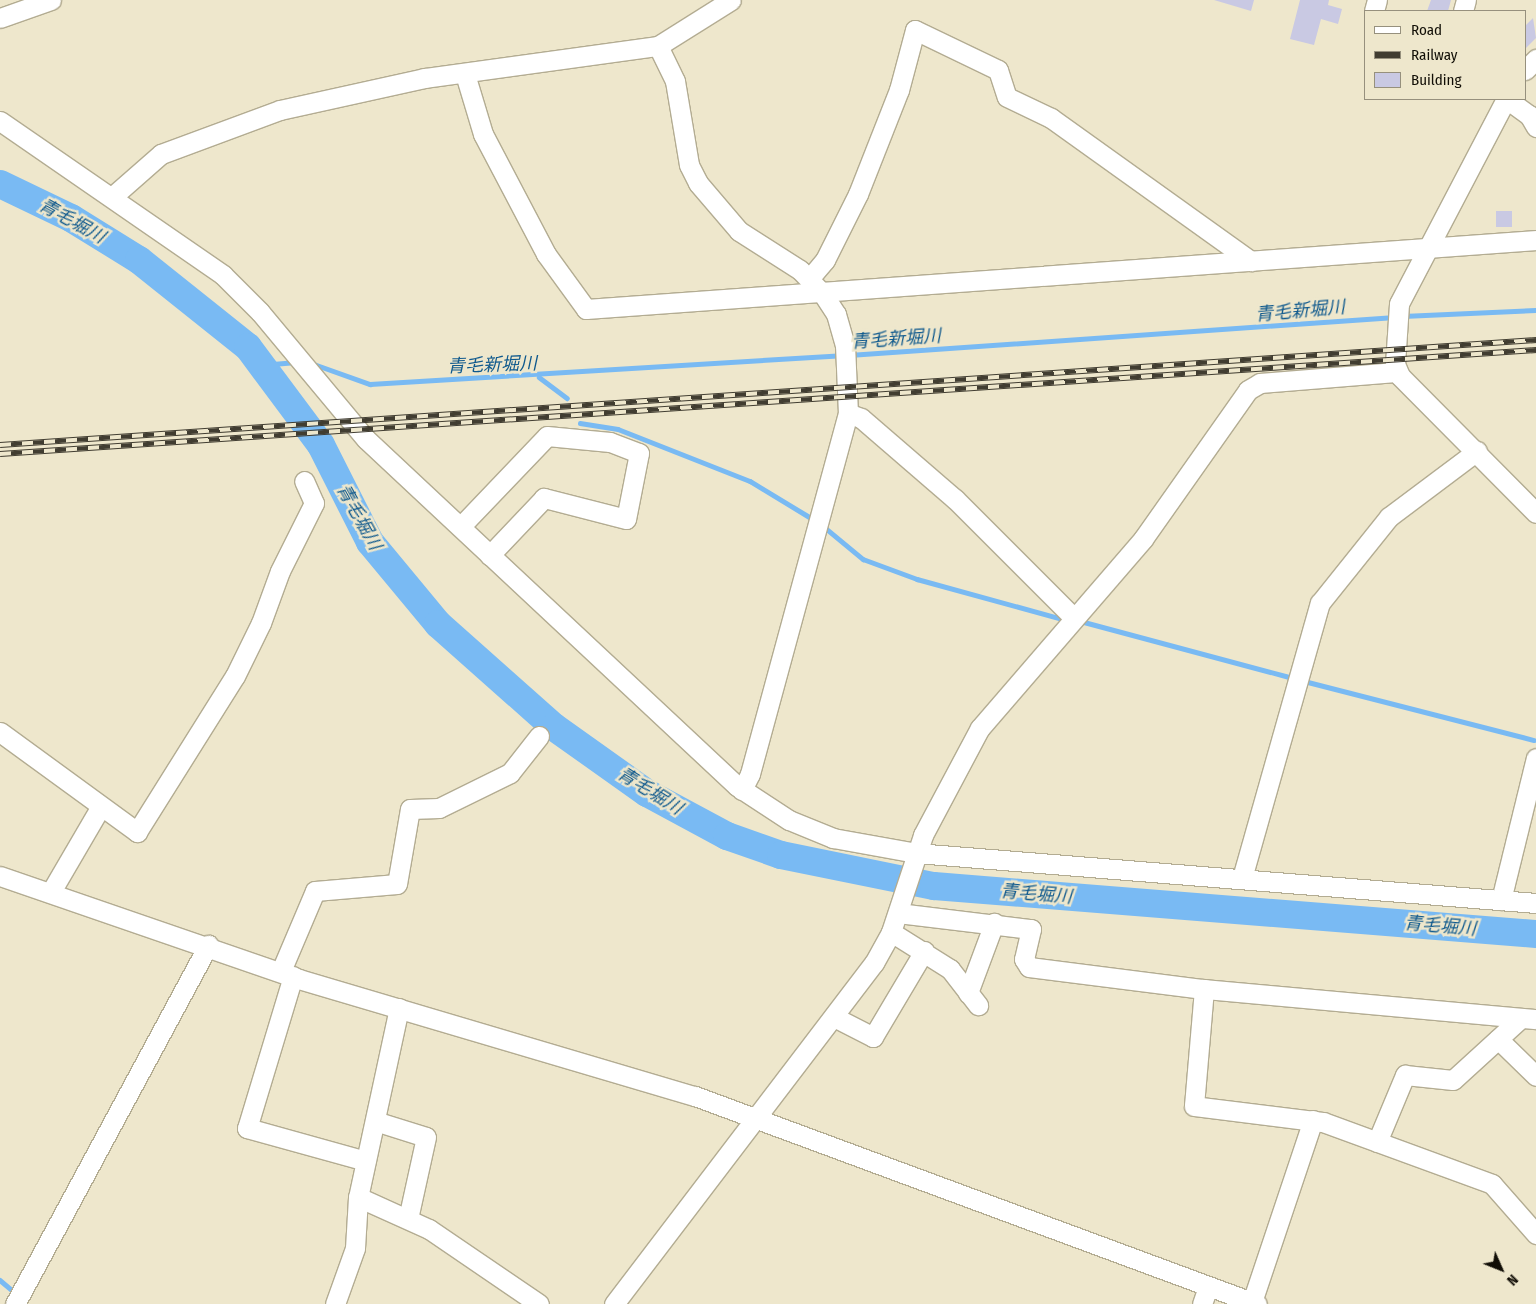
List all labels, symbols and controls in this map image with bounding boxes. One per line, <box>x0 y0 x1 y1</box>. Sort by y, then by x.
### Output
legend <box>1364 10 1526 100</box>
text: Road <box>1411 21 1442 39</box>
text: Railway <box>1411 46 1458 64</box>
text: Building <box>1411 71 1462 89</box>
water label: 青毛堀川 <box>35 194 109 248</box>
water label: 青毛新堀川 <box>1254 296 1346 326</box>
water label: 青毛新堀川 <box>850 325 942 353</box>
water label: 青毛新堀川 <box>447 353 537 377</box>
water label: 青毛堀川 <box>332 480 386 554</box>
water label: 青毛堀川 <box>614 763 686 819</box>
water label: 青毛堀川 <box>999 880 1073 908</box>
water label: 青毛堀川 <box>1403 912 1477 940</box>
north arrow <box>1476 1244 1526 1294</box>
text: N <box>1503 1271 1521 1289</box>

